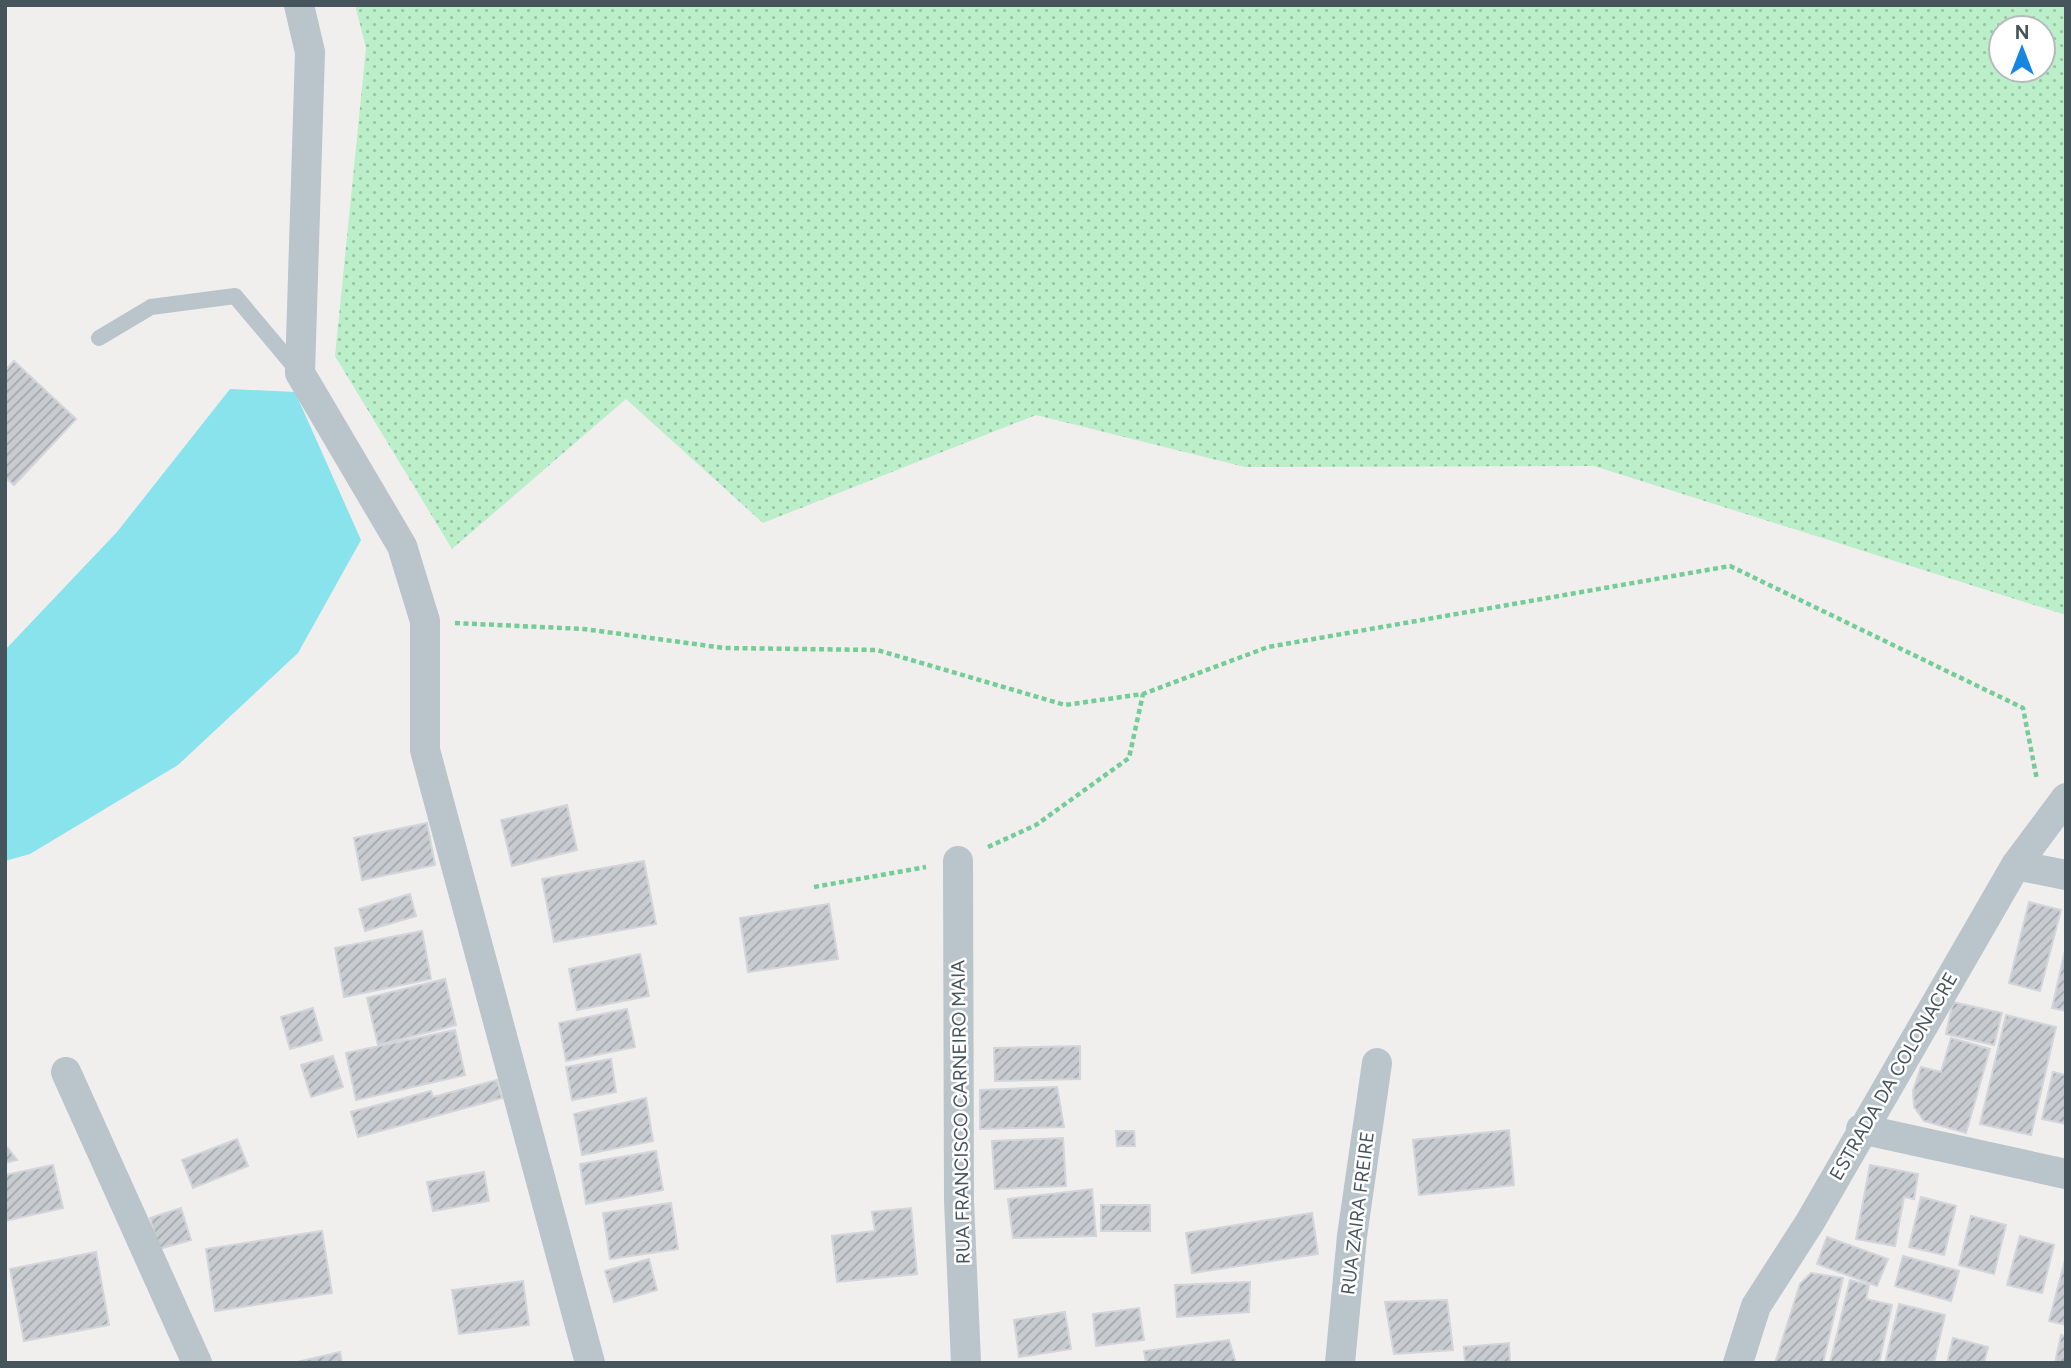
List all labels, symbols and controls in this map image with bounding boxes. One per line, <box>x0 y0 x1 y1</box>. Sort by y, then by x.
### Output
north arrow <box>1987 14 2057 84</box>
text: N <box>2015 21 2029 44</box>
street label: RUA FRANCISCO CARNEIRO MAIA <box>946 960 975 1264</box>
street label: ESTRADA DA COLONACRE <box>1824 968 1962 1184</box>
street label: RUA ZAIRA FREIRE <box>1336 1130 1379 1296</box>

